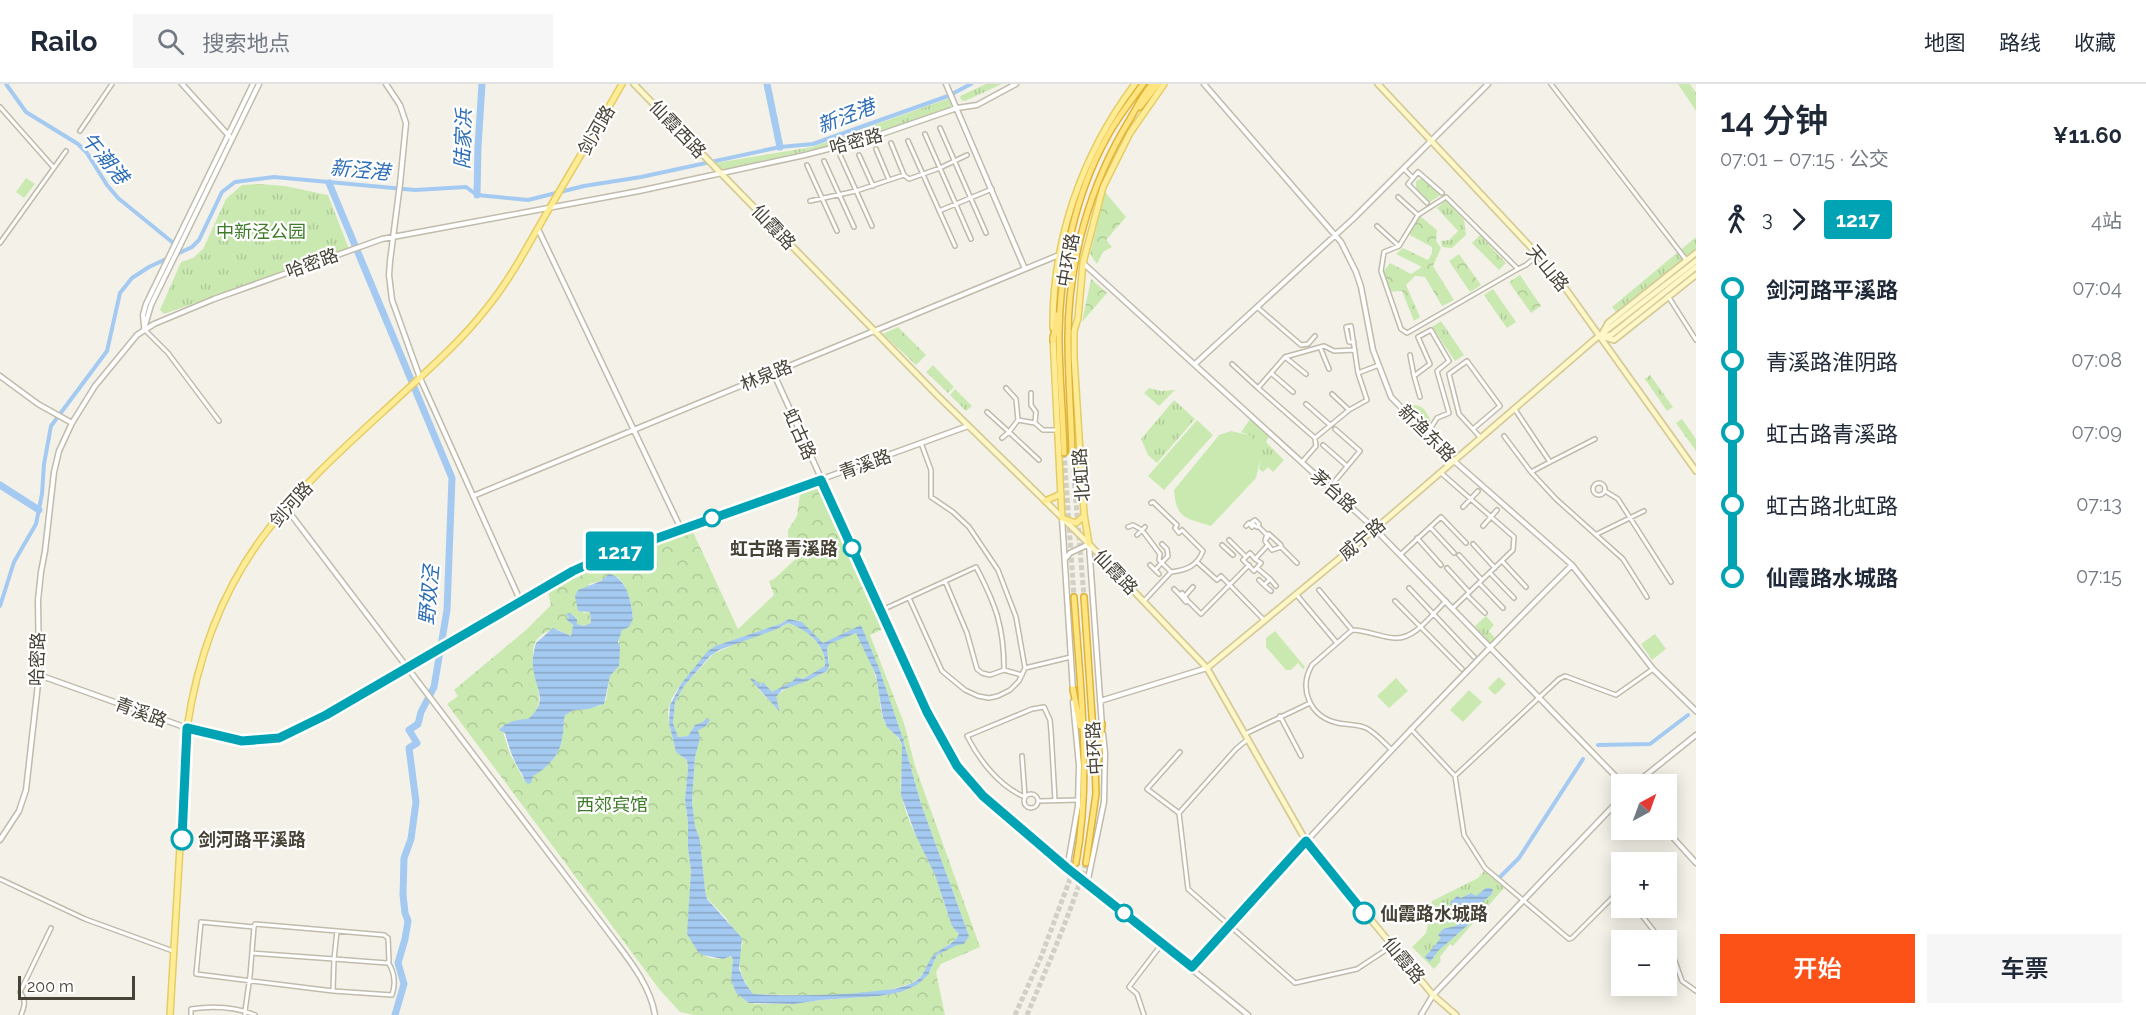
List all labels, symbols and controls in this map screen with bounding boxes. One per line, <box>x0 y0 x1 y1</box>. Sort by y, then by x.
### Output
search box <box>133 14 553 68</box>
text: Railo <box>30 25 97 58</box>
icon: search <box>154 25 187 58</box>
text: 搜索地点 <box>202 30 290 56</box>
text: 地图 <box>1924 30 1966 55</box>
text: 路线 <box>1999 30 2041 55</box>
text: 收藏 <box>2074 30 2116 55</box>
water label: 新泾港 <box>814 93 881 138</box>
street label: 仙霞西路 <box>645 96 711 162</box>
street label: 剑河路 <box>573 101 619 159</box>
text: 14 分钟 <box>1720 101 1828 140</box>
water label: 陆家浜 <box>450 107 476 169</box>
text: ¥11.60 <box>2053 122 2122 148</box>
street label: 哈密路 <box>827 124 885 158</box>
water label: 午潮港 <box>77 127 135 191</box>
text: 07:01 – 07:15 · 公交 <box>1720 147 1889 171</box>
water label: 新泾港 <box>329 155 394 185</box>
street label: 仙霞路 <box>748 200 800 254</box>
icon: walk <box>1720 203 1753 236</box>
icon: forward <box>1782 203 1815 236</box>
text: 3 <box>1762 207 1773 231</box>
text: 1217 <box>1836 207 1880 232</box>
text: 4站 <box>2091 209 2122 233</box>
park label: 中新泾公园 <box>216 221 306 242</box>
street label: 中环路 <box>1053 232 1083 288</box>
street label: 天山路 <box>1523 241 1573 295</box>
street label: 哈密路 <box>283 244 341 282</box>
text: 07:04 <box>2072 276 2122 300</box>
text: 剑河路平溪路 <box>1766 277 1898 303</box>
text: 07:08 <box>2071 348 2122 372</box>
text: 青溪路淮阴路 <box>1766 349 1898 375</box>
street label: 林泉路 <box>737 355 795 395</box>
street label: 新渔东路 <box>1394 400 1460 466</box>
street label: 虹古路 <box>779 405 821 463</box>
text: 07:09 <box>2071 420 2122 444</box>
text: 虹古路青溪路 <box>1766 421 1898 447</box>
street label: 青溪路 <box>836 445 894 483</box>
street label: 北虹路 <box>1069 447 1093 503</box>
street label: 茅台路 <box>1307 465 1361 517</box>
street label: 剑河路 <box>265 477 317 531</box>
text: 07:13 <box>2076 492 2122 516</box>
text: 虹古路北虹路 <box>1766 493 1898 519</box>
unlabelled marker <box>703 509 721 527</box>
street label: 威宁路 <box>1335 514 1389 564</box>
line badge: 1217 <box>578 532 662 570</box>
place label: 虹古路青溪路 <box>730 538 838 559</box>
text: 1217 <box>598 539 642 564</box>
marker: 虹古路青溪路 <box>843 539 861 557</box>
street label: 仙霞路 <box>1090 545 1142 599</box>
water label: 野奴泾 <box>414 562 444 626</box>
text: 07:15 <box>2076 564 2122 588</box>
text: 仙霞路水城路 <box>1766 565 1898 591</box>
street label: 哈密路 <box>26 632 48 686</box>
street label: 青溪路 <box>112 693 170 731</box>
street label: 中环路 <box>1082 720 1106 776</box>
north arrow <box>1611 774 1677 840</box>
map controls <box>1611 774 1677 996</box>
park label: 西郊宾馆 <box>576 794 648 815</box>
marker: 剑河路平溪路 <box>171 828 193 850</box>
place label: 剑河路平溪路 <box>198 829 306 850</box>
button: + <box>1611 852 1677 918</box>
marker: 仙霞路水城路 <box>1353 902 1375 924</box>
place label: 仙霞路水城路 <box>1380 903 1488 924</box>
unlabelled marker <box>1115 904 1133 922</box>
button: − <box>1611 930 1677 996</box>
street label: 仙霞路 <box>1379 933 1429 987</box>
button: 开始 <box>1720 934 1915 1003</box>
button: 车票 <box>1927 934 2122 1003</box>
scale bar <box>18 973 135 1000</box>
text: 200 m <box>27 977 74 996</box>

